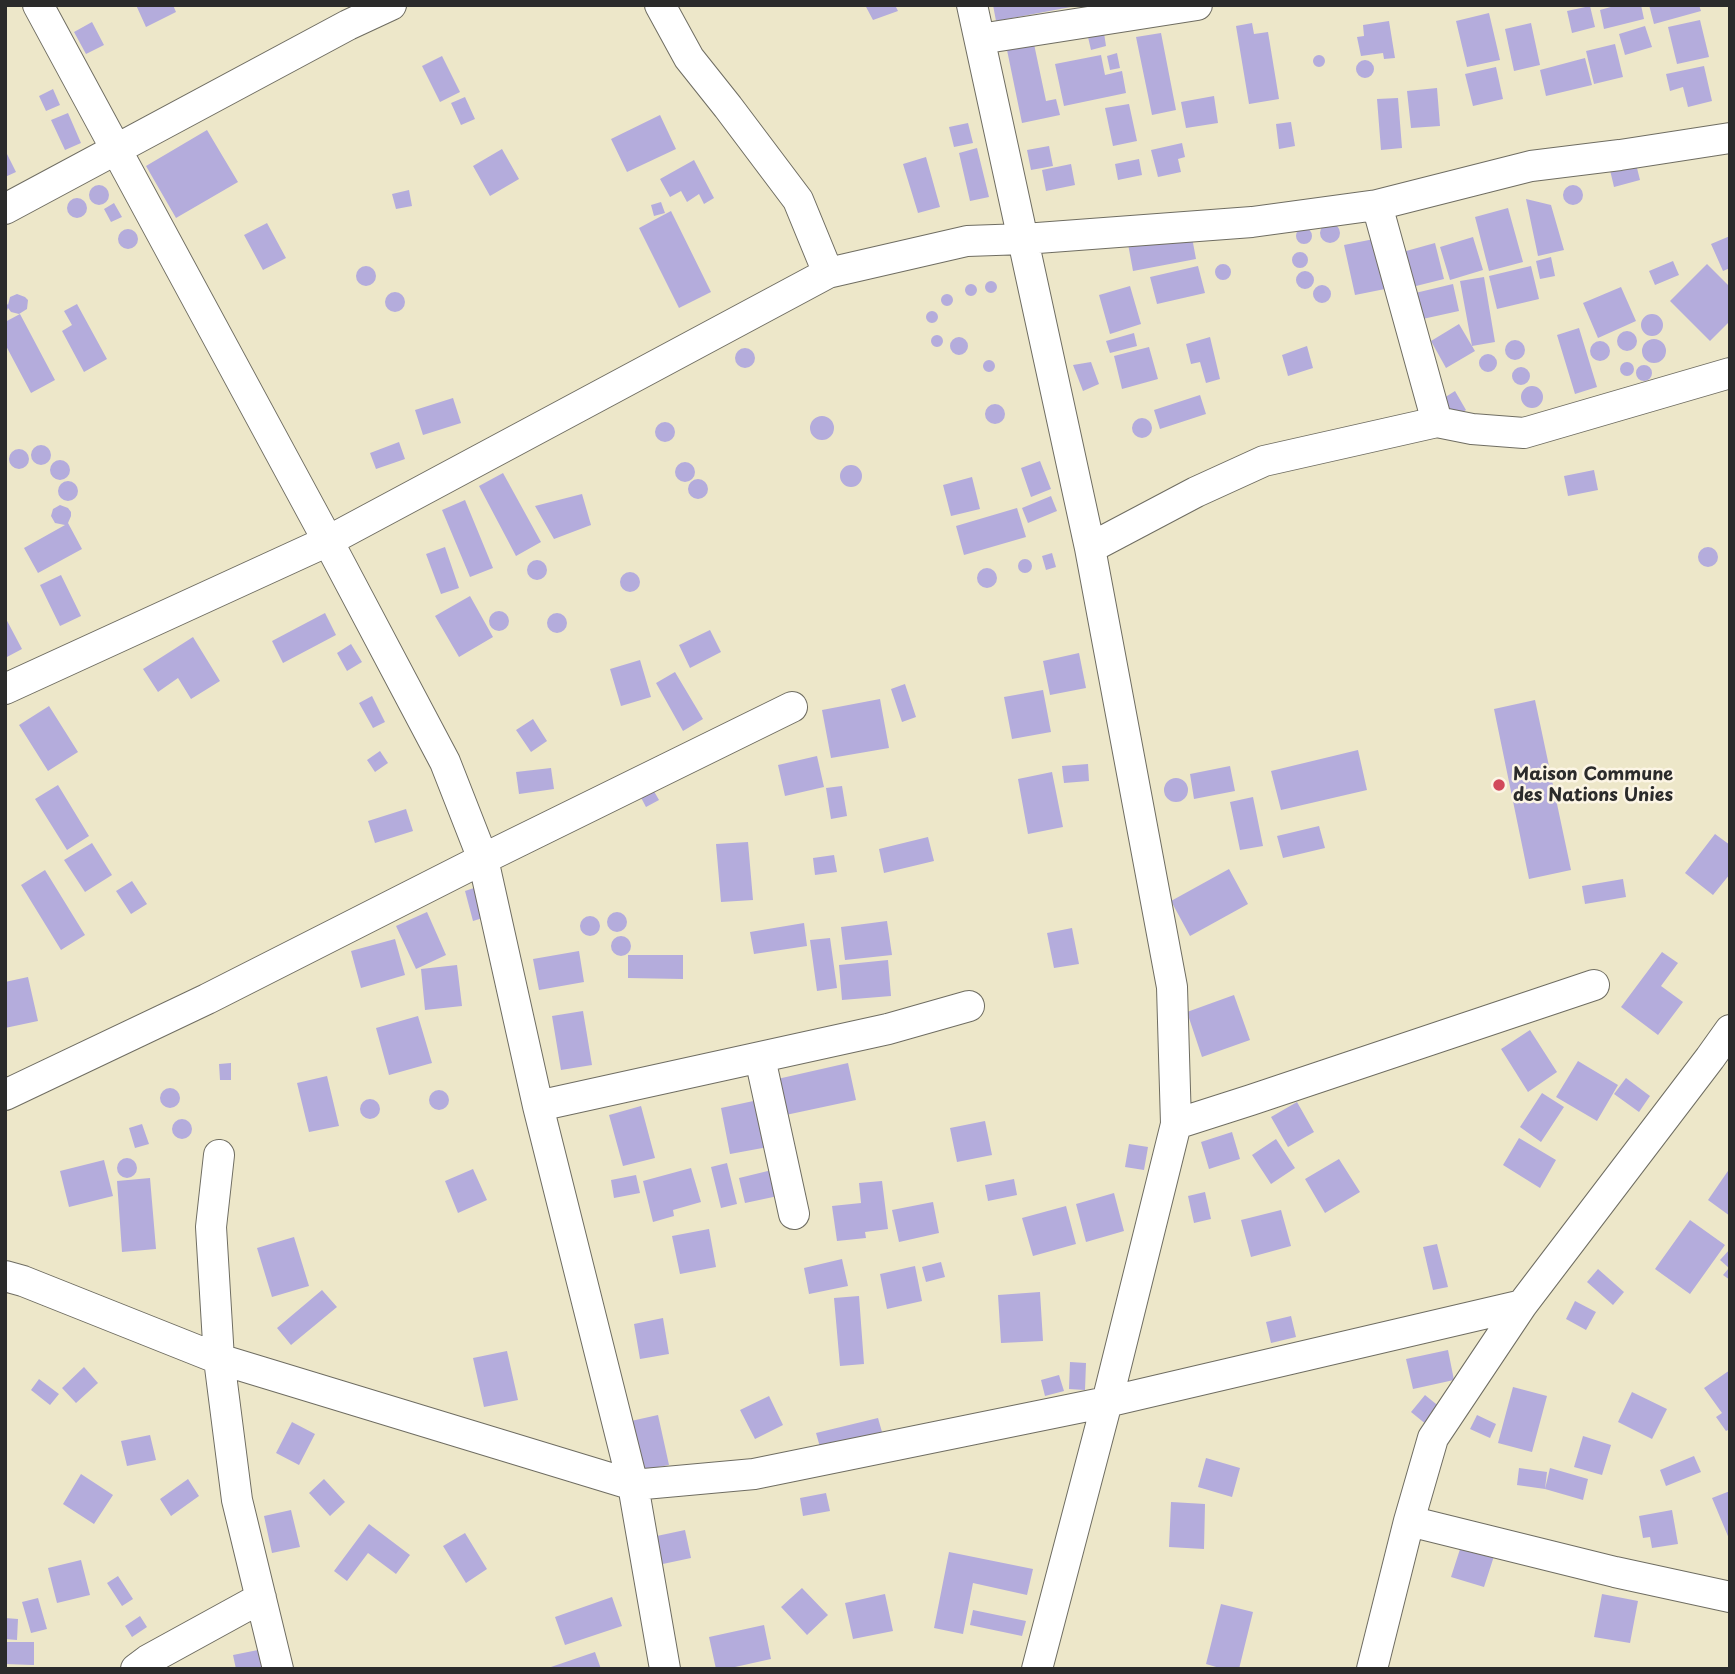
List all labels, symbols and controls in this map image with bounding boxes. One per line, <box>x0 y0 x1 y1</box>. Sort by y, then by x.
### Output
place label: Maison Commune des Nations Unies <box>1513 764 1673 806</box>
marker: Maison Commune des Nations Unies <box>1491 777 1507 793</box>

